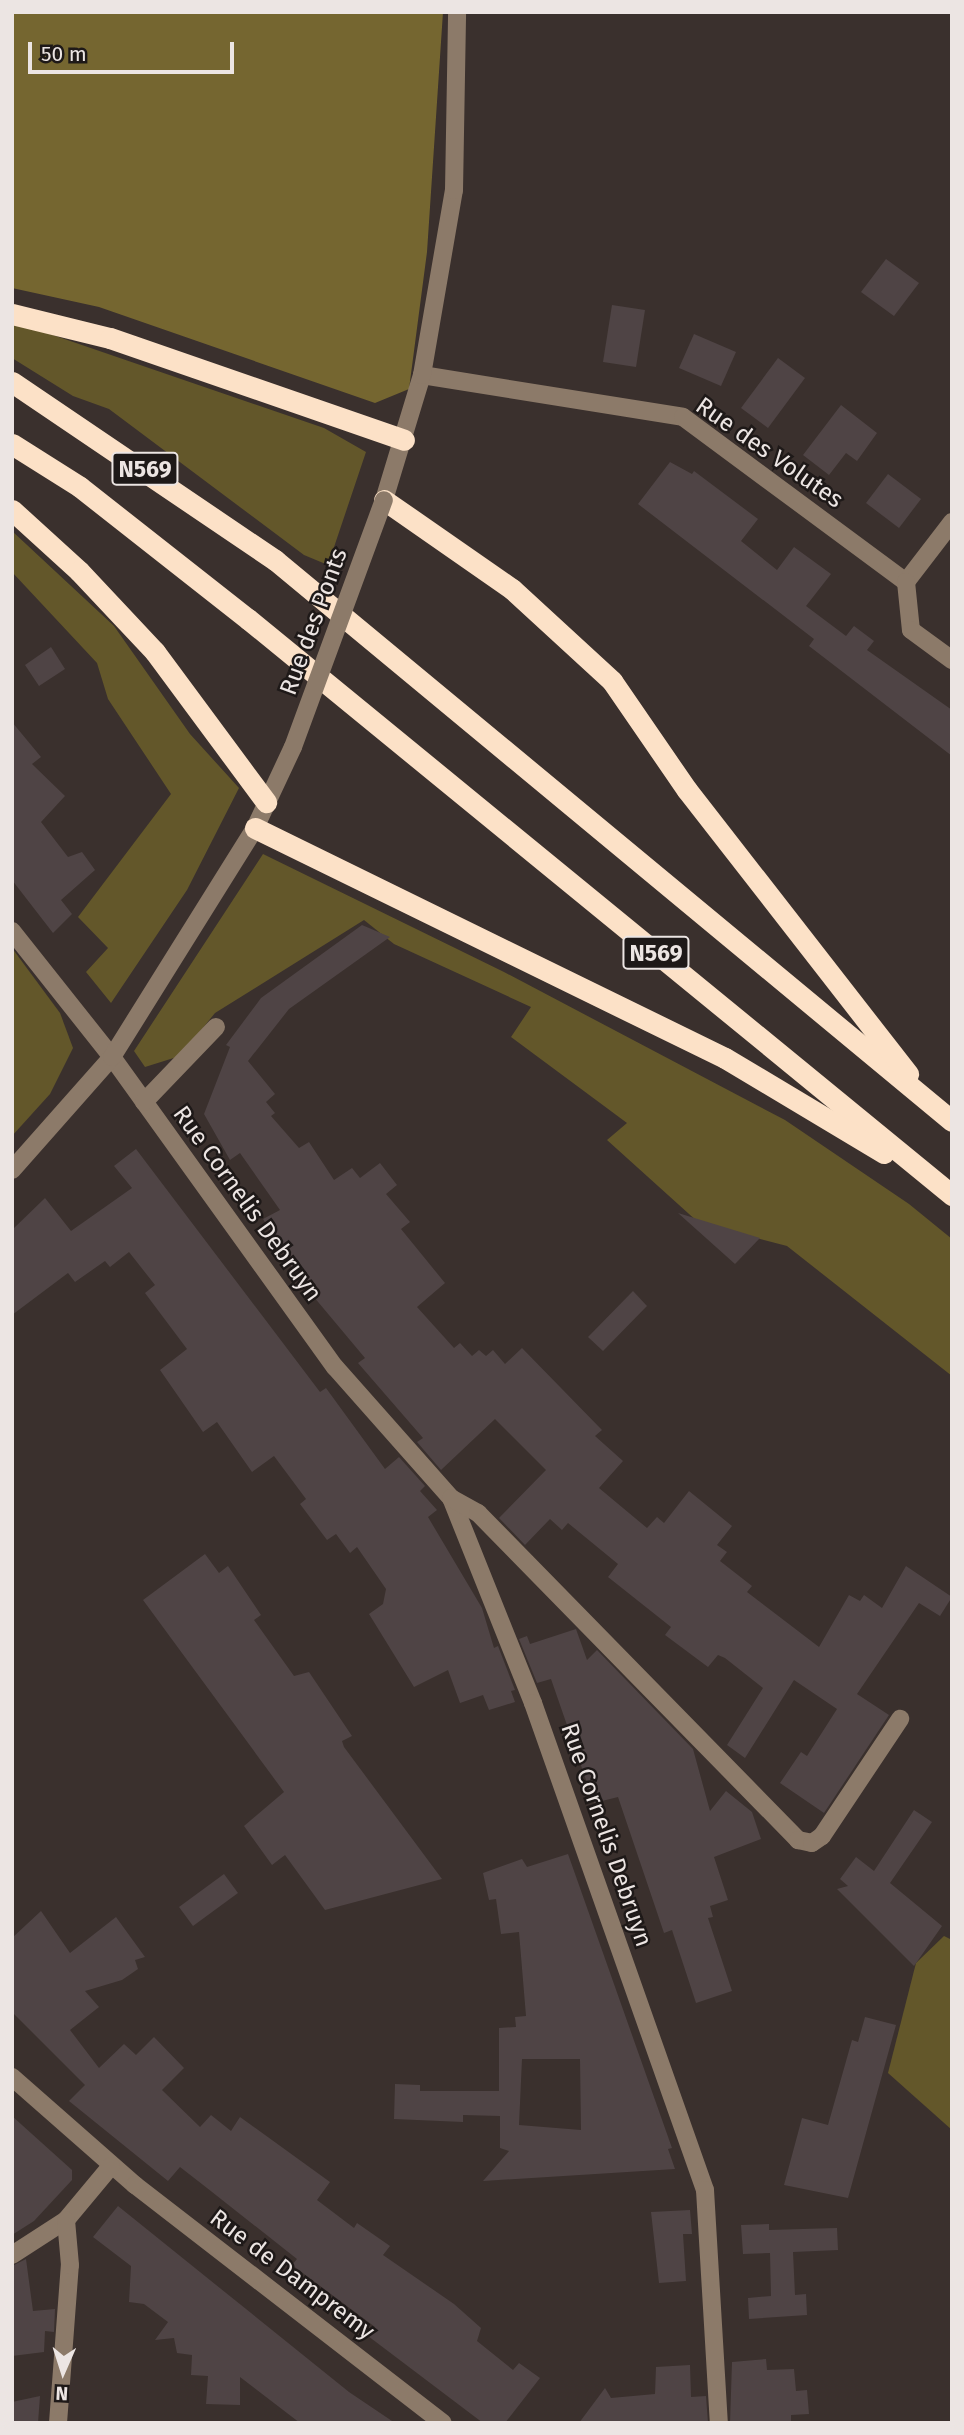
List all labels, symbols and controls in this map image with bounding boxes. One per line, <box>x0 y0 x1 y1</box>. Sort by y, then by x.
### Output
scale bar <box>32 28 238 72</box>
text: 50 m <box>41 41 87 67</box>
street label: Rue des Volutes <box>690 392 848 514</box>
road number: N569 <box>110 449 180 489</box>
street label: Rue des Ponts <box>274 545 354 699</box>
road number: N569 <box>621 934 691 972</box>
street label: Rue Cornelis Debruyn <box>166 1101 328 1307</box>
street label: Rue Cornelis Debruyn <box>554 1719 658 1951</box>
street label: Rue de Dampremy <box>204 2204 380 2346</box>
north arrow <box>28 2337 98 2407</box>
text: N <box>55 2382 69 2405</box>

